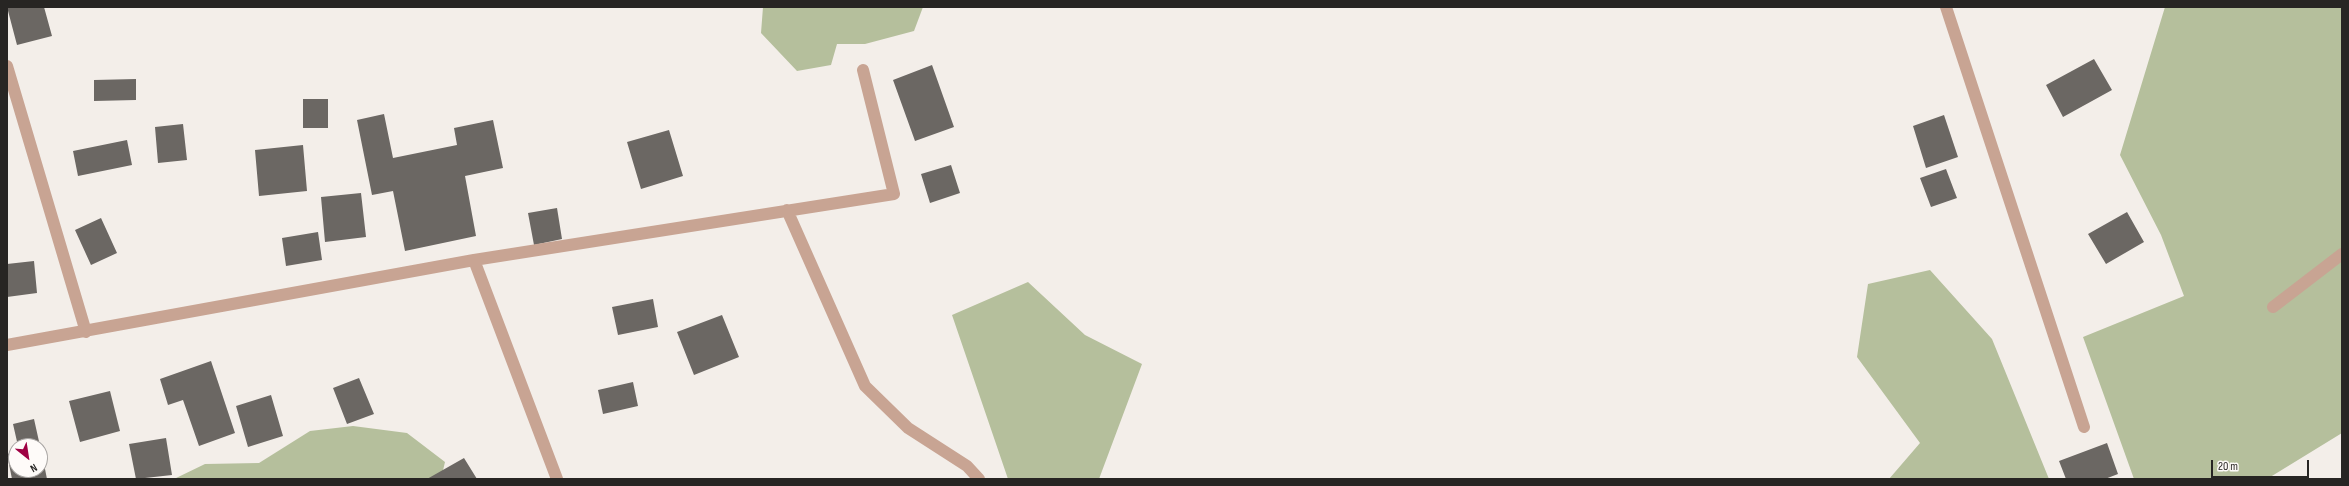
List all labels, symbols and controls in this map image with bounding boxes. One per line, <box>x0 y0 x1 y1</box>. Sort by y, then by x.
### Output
north arrow <box>8 438 48 478</box>
scale bar <box>2213 452 2311 478</box>
text: 20 m <box>2218 459 2238 474</box>
text: N <box>28 461 40 475</box>

